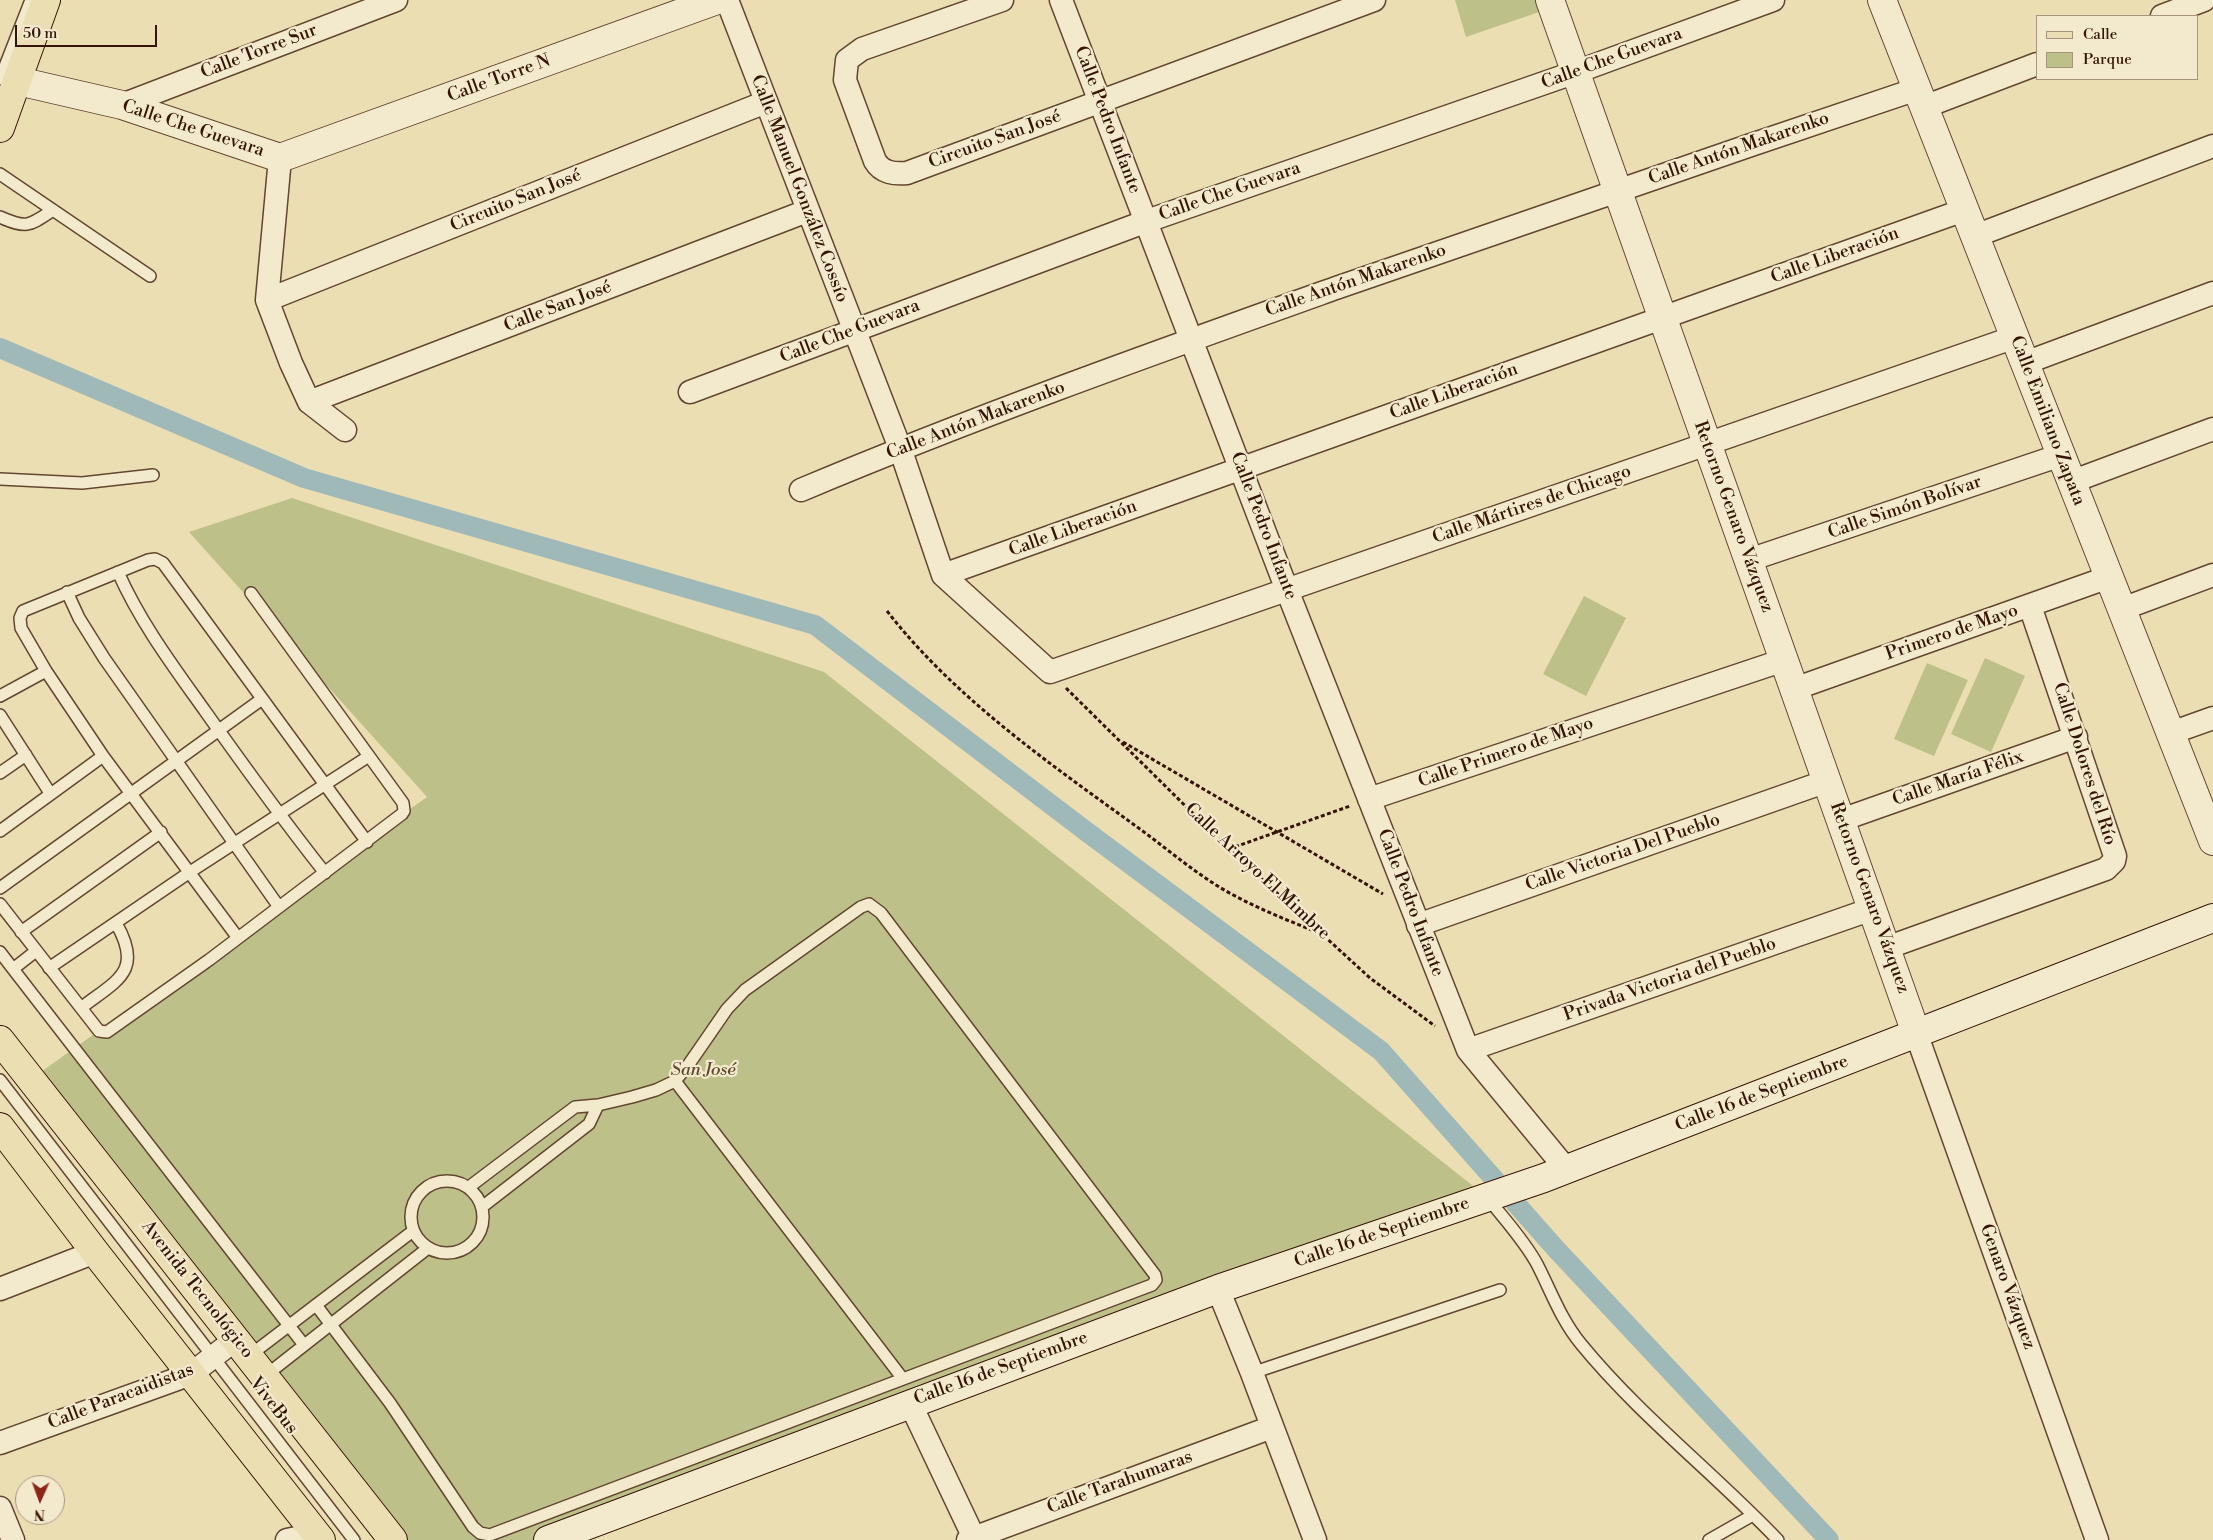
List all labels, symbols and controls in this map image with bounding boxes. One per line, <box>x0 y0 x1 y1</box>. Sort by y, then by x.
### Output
scale bar <box>18 15 160 47</box>
legend <box>2036 15 2198 80</box>
street label: Calle Torre Sur <box>198 20 320 84</box>
text: 50 m <box>23 24 57 43</box>
street label: Calle Che Guevara <box>1539 24 1685 94</box>
text: Calle <box>2083 25 2117 44</box>
street label: Calle Pedro Infante <box>1069 43 1145 197</box>
street label: Calle Torre N <box>445 50 553 108</box>
text: Parque <box>2083 50 2132 69</box>
street label: Calle Manuel González Cossío <box>746 72 852 306</box>
street label: Calle Che Guevara <box>119 96 267 162</box>
street label: Circuito San José <box>926 106 1064 174</box>
street label: Calle Antón Makarenko <box>1646 108 1832 190</box>
street label: Calle Che Guevara <box>1156 158 1304 226</box>
street label: Circuito San José <box>447 165 585 237</box>
street label: Calle Liberación <box>1768 223 1902 289</box>
street label: Calle Antón Makarenko <box>1263 240 1449 322</box>
street label: Calle San José <box>501 277 615 337</box>
street label: Calle Che Guevara <box>777 295 923 369</box>
street label: Calle Emiliano Zapata <box>2005 333 2089 509</box>
street label: Calle Liberación <box>1387 359 1521 425</box>
street label: Calle Antón Makarenko <box>884 377 1068 465</box>
street label: Retorno Genaro Vázquez <box>1688 418 1778 616</box>
street label: Calle Pedro Infante <box>1225 449 1301 603</box>
street label: Calle Mártires de Chicago <box>1430 461 1634 549</box>
street label: Calle Simón Bolívar <box>1825 472 1985 544</box>
street label: Calle Liberación <box>1006 496 1140 562</box>
street label: Primero de Mayo <box>1883 600 2021 666</box>
street label: Calle Dolores del Río <box>2048 680 2120 848</box>
street label: Calle Primero de Mayo <box>1416 713 1596 793</box>
street label: Calle María Félix <box>1890 746 2026 812</box>
street label: Calle Arroyo El Mimbre <box>1180 799 1334 945</box>
street label: Retorno Genaro Vázquez <box>1824 799 1914 997</box>
street label: Calle Victoria Del Pueblo <box>1523 809 1723 897</box>
street label: Calle Pedro Infante <box>1372 826 1448 980</box>
street label: Privada Victoria del Pueblo <box>1561 933 1779 1027</box>
street label: Calle 16 de Septiembre <box>1672 1051 1852 1137</box>
park label: San José <box>670 1060 736 1082</box>
street label: Calle 16 de Septiembre <box>1292 1193 1472 1273</box>
street label: Avenida Tecnológico <box>136 1217 258 1363</box>
street label: Genaro Vázquez <box>1974 1221 2040 1353</box>
street label: Calle 16 de Septiembre <box>911 1327 1091 1411</box>
street label: Calle Paracaidistas <box>45 1359 197 1435</box>
street label: ViveBus <box>244 1373 302 1439</box>
street label: Calle Tarahumaras <box>1044 1447 1196 1519</box>
north arrow <box>15 1475 65 1525</box>
text: N <box>34 1505 45 1523</box>

